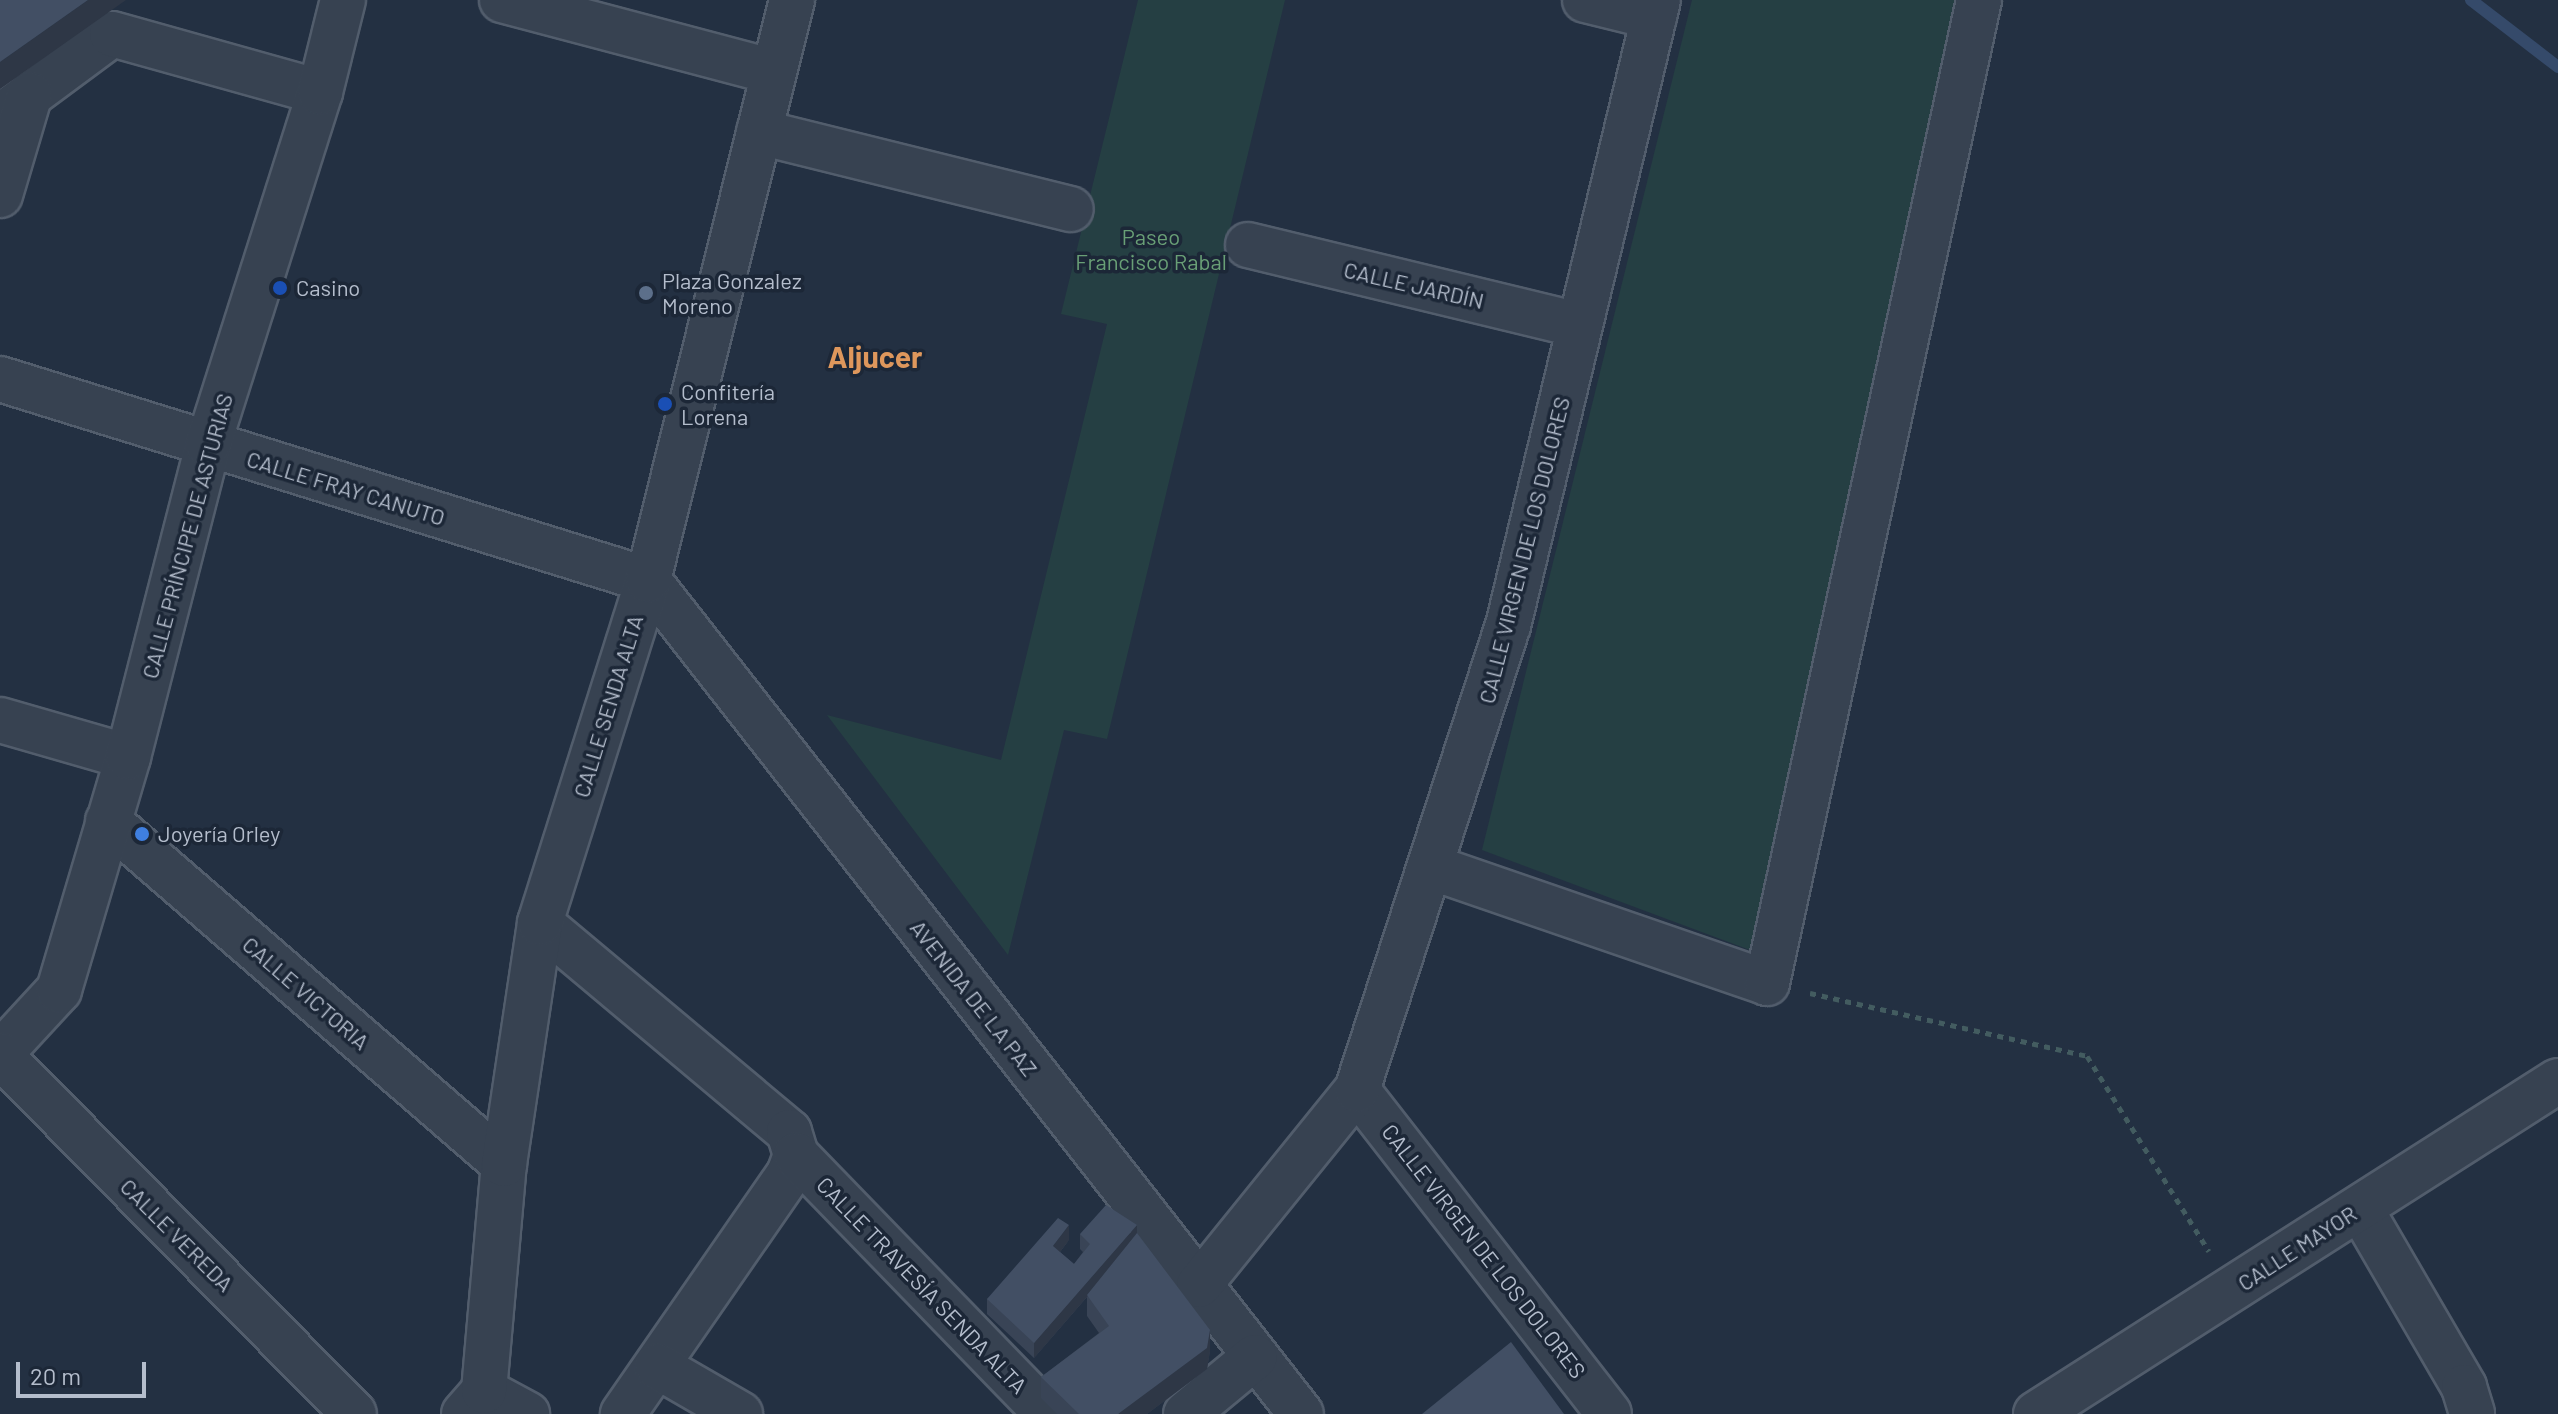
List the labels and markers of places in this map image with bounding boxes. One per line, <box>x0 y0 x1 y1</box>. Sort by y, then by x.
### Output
place label: Plaza Gonzalez Moreno <box>662 267 802 318</box>
place label: Casino <box>296 275 360 301</box>
marker: Casino <box>271 279 289 297</box>
marker: Plaza Gonzalez Moreno <box>637 284 655 302</box>
place label: Confitería Lorena <box>681 378 775 430</box>
marker: Confitería Lorena <box>656 395 674 413</box>
place label: Joyería Orley <box>158 821 280 847</box>
marker: Joyería Orley <box>133 825 151 843</box>

